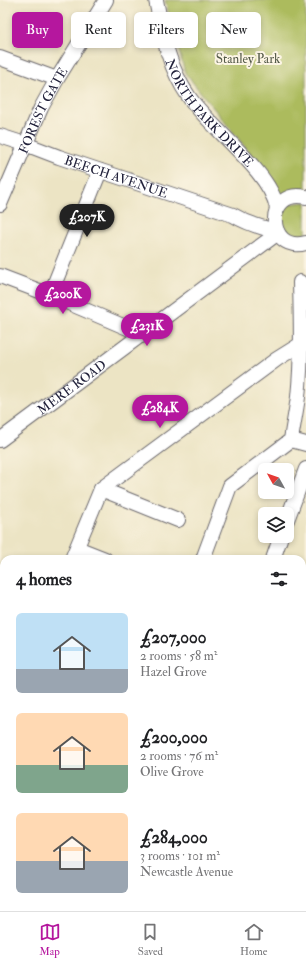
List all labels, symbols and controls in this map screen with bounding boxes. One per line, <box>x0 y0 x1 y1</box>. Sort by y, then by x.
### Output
chip: Buy <box>12 12 63 48</box>
chip: Rent <box>71 12 126 48</box>
chip: Filters <box>134 12 198 48</box>
chip: New <box>206 12 261 48</box>
park label: Stanley Park <box>216 51 281 68</box>
street label: NORTH PARK DRIVE <box>162 57 257 170</box>
street label: FOREST GATE <box>15 64 71 156</box>
street label: BEECH AVENUE <box>62 152 170 202</box>
pin: £207K <box>59 204 115 238</box>
text: £207K <box>68 209 106 225</box>
pin: £200K <box>35 281 91 315</box>
text: £200K <box>44 286 82 302</box>
pin: £231K <box>119 313 175 347</box>
text: £231K <box>130 318 164 334</box>
street label: MERE ROAD <box>34 357 110 418</box>
pin: £284K <box>132 395 188 429</box>
text: £284K <box>141 400 179 416</box>
north arrow <box>258 463 294 499</box>
map controls <box>258 463 294 543</box>
button: layers <box>258 507 294 543</box>
icon: filters <box>268 568 290 590</box>
text: 4 homes <box>16 569 72 590</box>
text: £207,000 <box>140 627 206 648</box>
icon: home <box>48 629 96 677</box>
text: 2 rooms · 58 m² <box>140 648 218 664</box>
text: Hazel Grove <box>140 664 207 680</box>
text: £200,000 <box>140 727 208 748</box>
icon: home <box>48 729 96 777</box>
text: 2 rooms · 76 m² <box>140 748 218 764</box>
text: Olive Grove <box>140 764 204 780</box>
text: £284,000 <box>140 827 208 848</box>
icon: home <box>48 829 96 877</box>
text: 3 rooms · 101 m² <box>140 848 220 864</box>
text: Newcastle Avenue <box>140 864 233 880</box>
tab: Map <box>39 921 61 958</box>
tab: Saved <box>138 921 163 958</box>
tab: Home <box>240 921 267 958</box>

